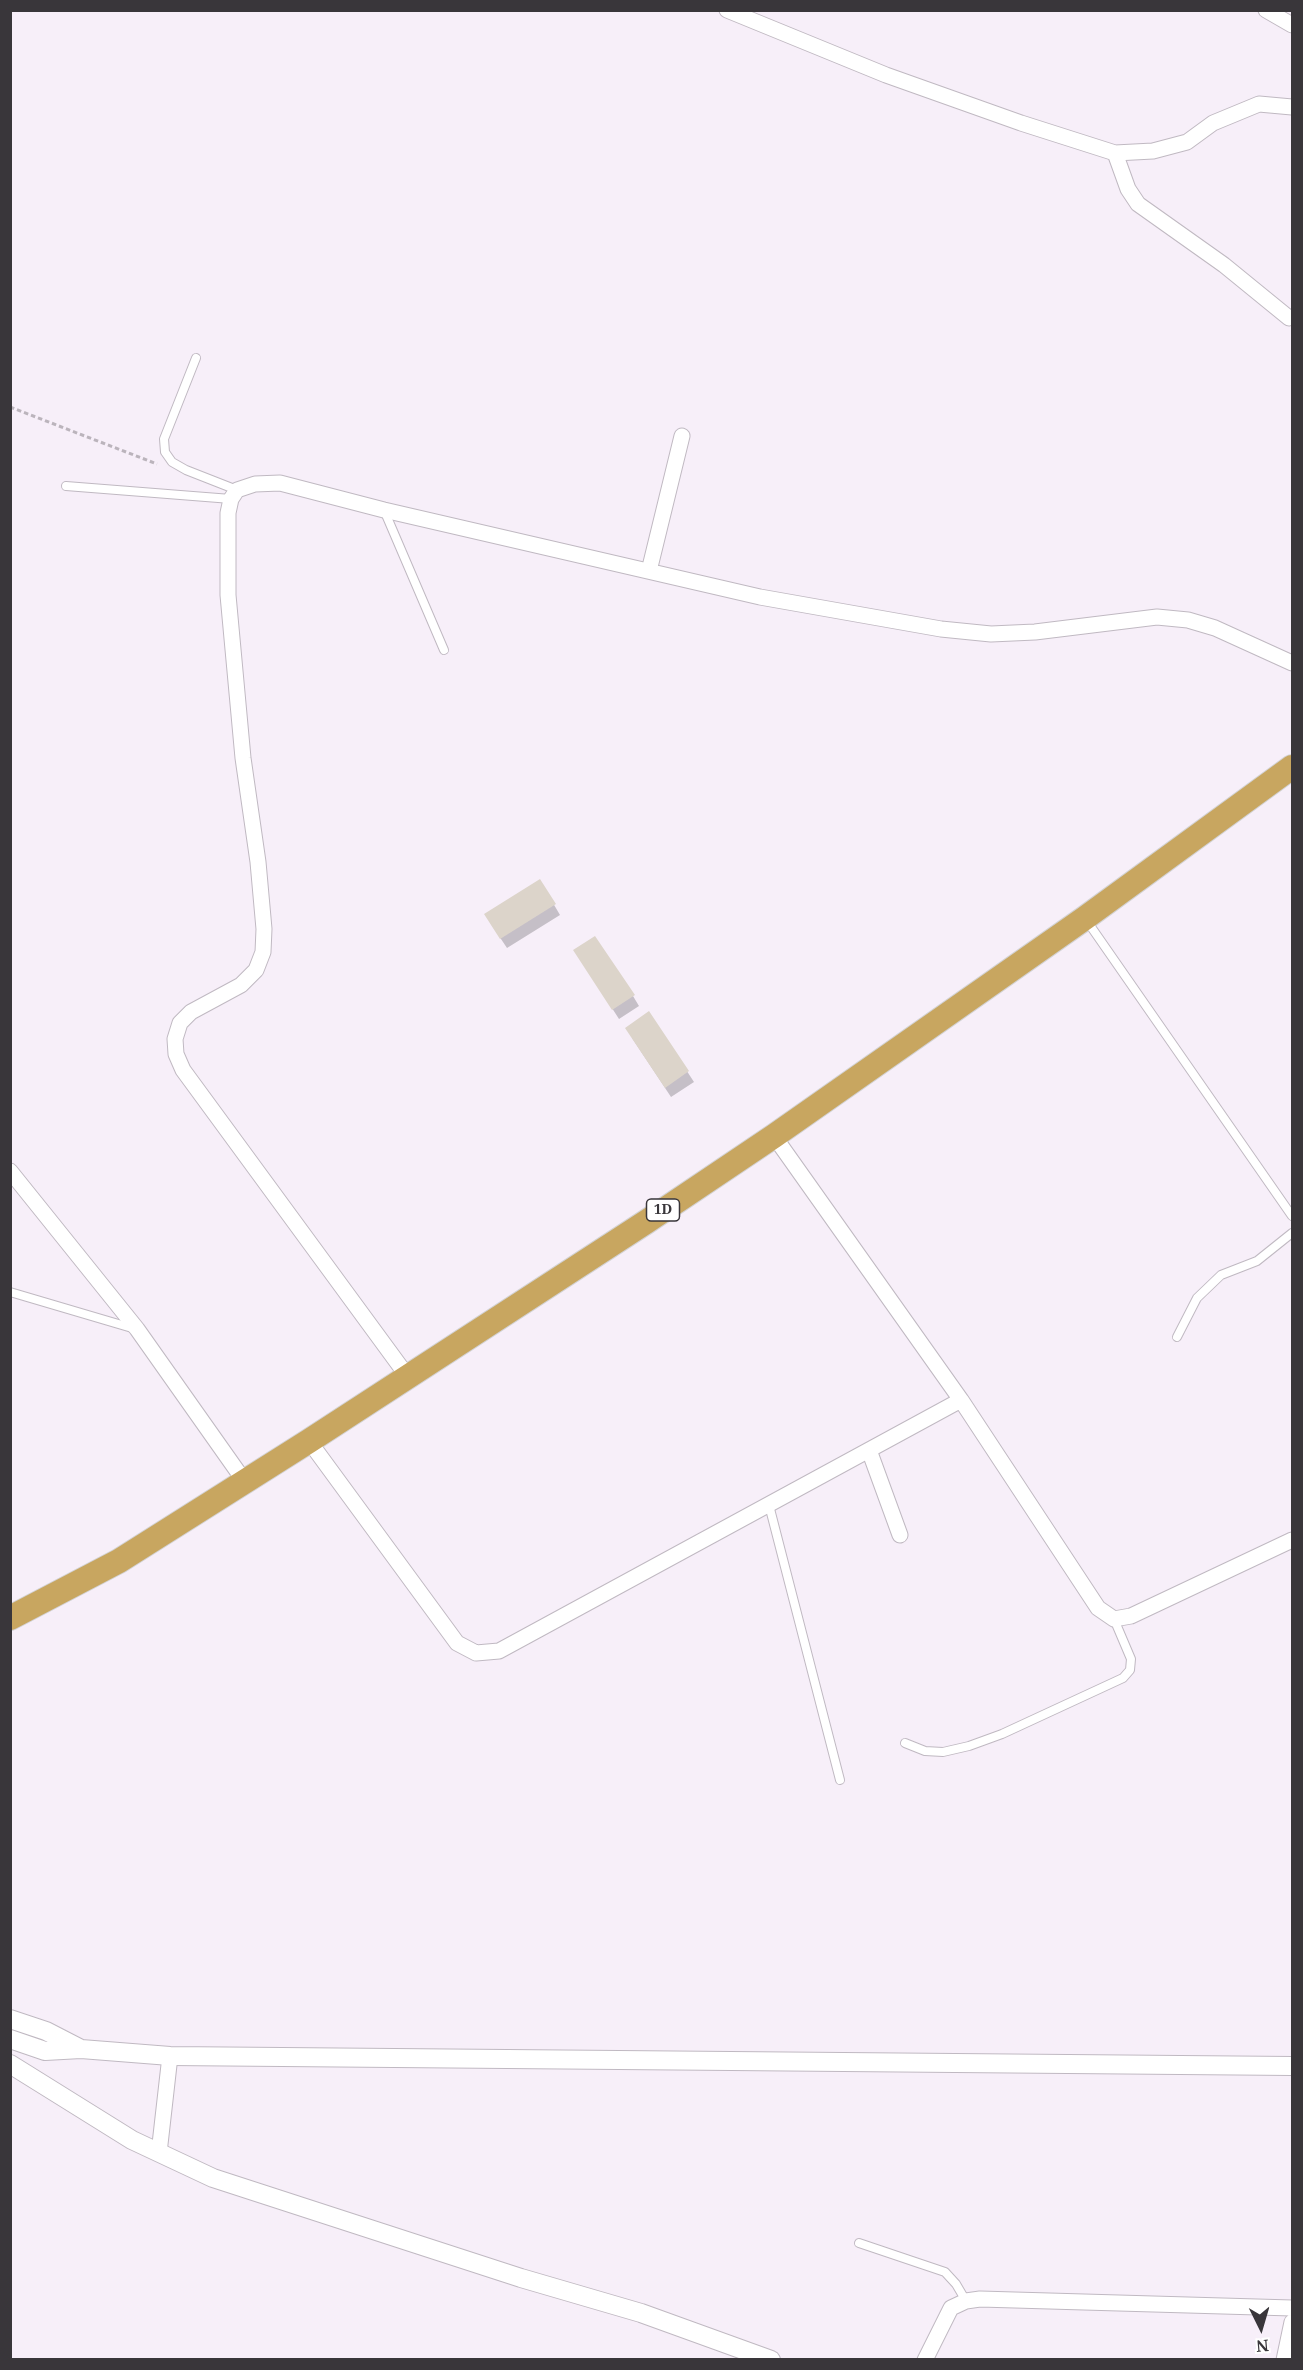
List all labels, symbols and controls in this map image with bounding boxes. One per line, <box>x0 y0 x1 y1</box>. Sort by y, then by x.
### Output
road number: 1D <box>646 1199 680 1221</box>
north arrow <box>1231 2298 1291 2358</box>
text: N <box>1255 2334 1270 2357</box>

